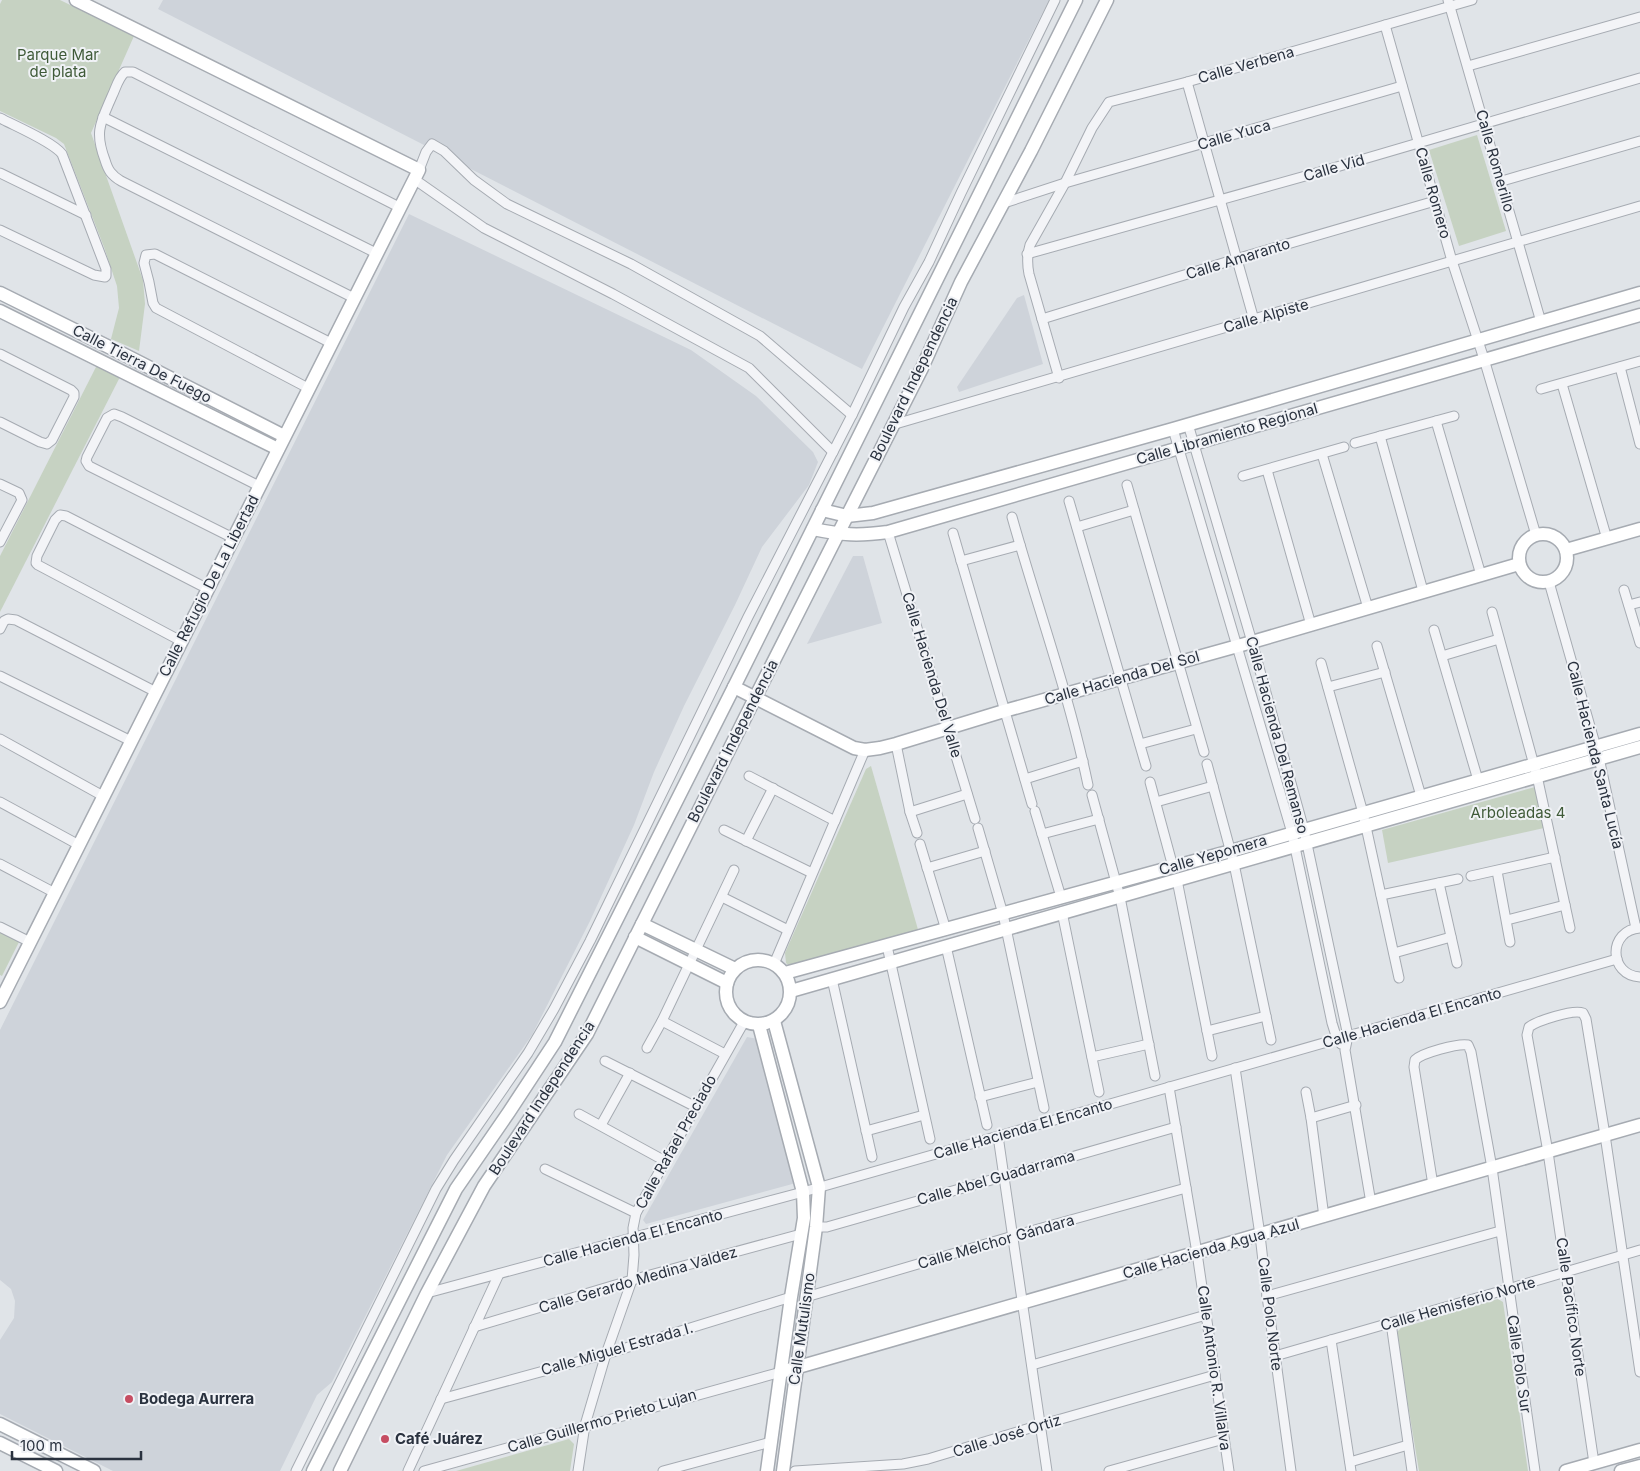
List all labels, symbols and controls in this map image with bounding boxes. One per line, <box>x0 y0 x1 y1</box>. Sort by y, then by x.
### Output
street label: Calle Verbena <box>1196 42 1296 87</box>
park label: Parque Mar de plata <box>17 45 99 81</box>
street label: Calle Romerillo <box>1472 107 1519 214</box>
street label: Calle Yuca <box>1195 115 1273 154</box>
street label: Calle Romero <box>1411 145 1456 241</box>
street label: Calle Vid <box>1301 150 1367 185</box>
street label: Calle Amaranto <box>1183 234 1292 283</box>
street label: Boulevard Independencia <box>865 294 962 464</box>
street label: Calle Alpiste <box>1221 294 1311 337</box>
street label: Calle Tierra De Fuego <box>69 320 215 407</box>
street label: Calle Libramiento Regional <box>1134 398 1320 469</box>
street label: Calle Refugio De La Libertad <box>154 492 263 680</box>
street label: Calle Hacienda Del Valle <box>898 590 967 760</box>
street label: Calle Hacienda Del Remanso <box>1242 634 1313 836</box>
street label: Calle Hacienda Del Sol <box>1042 646 1202 709</box>
street label: Boulevard Independencia <box>683 656 782 825</box>
street label: Calle Hacienda Santa Lucía <box>1563 659 1628 851</box>
park label: Arboleadas 4 <box>1471 803 1565 822</box>
street label: Calle Yepomera <box>1157 830 1269 879</box>
street label: Calle Hacienda El Encanto <box>1320 983 1504 1052</box>
street label: Boulevard Independencia <box>484 1017 599 1179</box>
street label: Calle Rafael Preciado <box>631 1071 720 1212</box>
street label: Calle Hacienda El Encanto <box>931 1094 1115 1163</box>
street label: Calle Abel Guadarrama <box>915 1146 1077 1209</box>
street label: Calle Hacienda El Encanto <box>541 1204 725 1271</box>
street label: Calle Melchor Gándara <box>915 1210 1076 1273</box>
street label: Calle Hacienda Agua Azul <box>1120 1214 1301 1283</box>
street label: Calle Pacífico Norte <box>1552 1236 1591 1378</box>
street label: Calle Gerardo Medina Valdez <box>536 1242 739 1317</box>
street label: Calle Polo Norte <box>1254 1256 1287 1372</box>
street label: Calle Mutulismo <box>784 1272 819 1386</box>
street label: Calle Hemisferio Norte <box>1378 1272 1538 1335</box>
street label: Calle Antonio R. Villalva <box>1193 1284 1235 1452</box>
street label: Calle Polo Sur <box>1503 1314 1536 1415</box>
street label: Calle Miguel Estrada I. <box>539 1318 695 1379</box>
street label: Calle Guillermo Prieto Lujan <box>505 1384 699 1457</box>
place label: Bodega Aurrera <box>139 1389 254 1408</box>
marker: Bodega Aurrera <box>123 1393 135 1405</box>
street label: Calle José Ortiz <box>950 1410 1063 1461</box>
scale bar <box>12 1428 141 1460</box>
place label: Café Juárez <box>395 1429 483 1448</box>
marker: Café Juárez <box>379 1433 391 1445</box>
text: 100 m <box>20 1436 62 1455</box>

